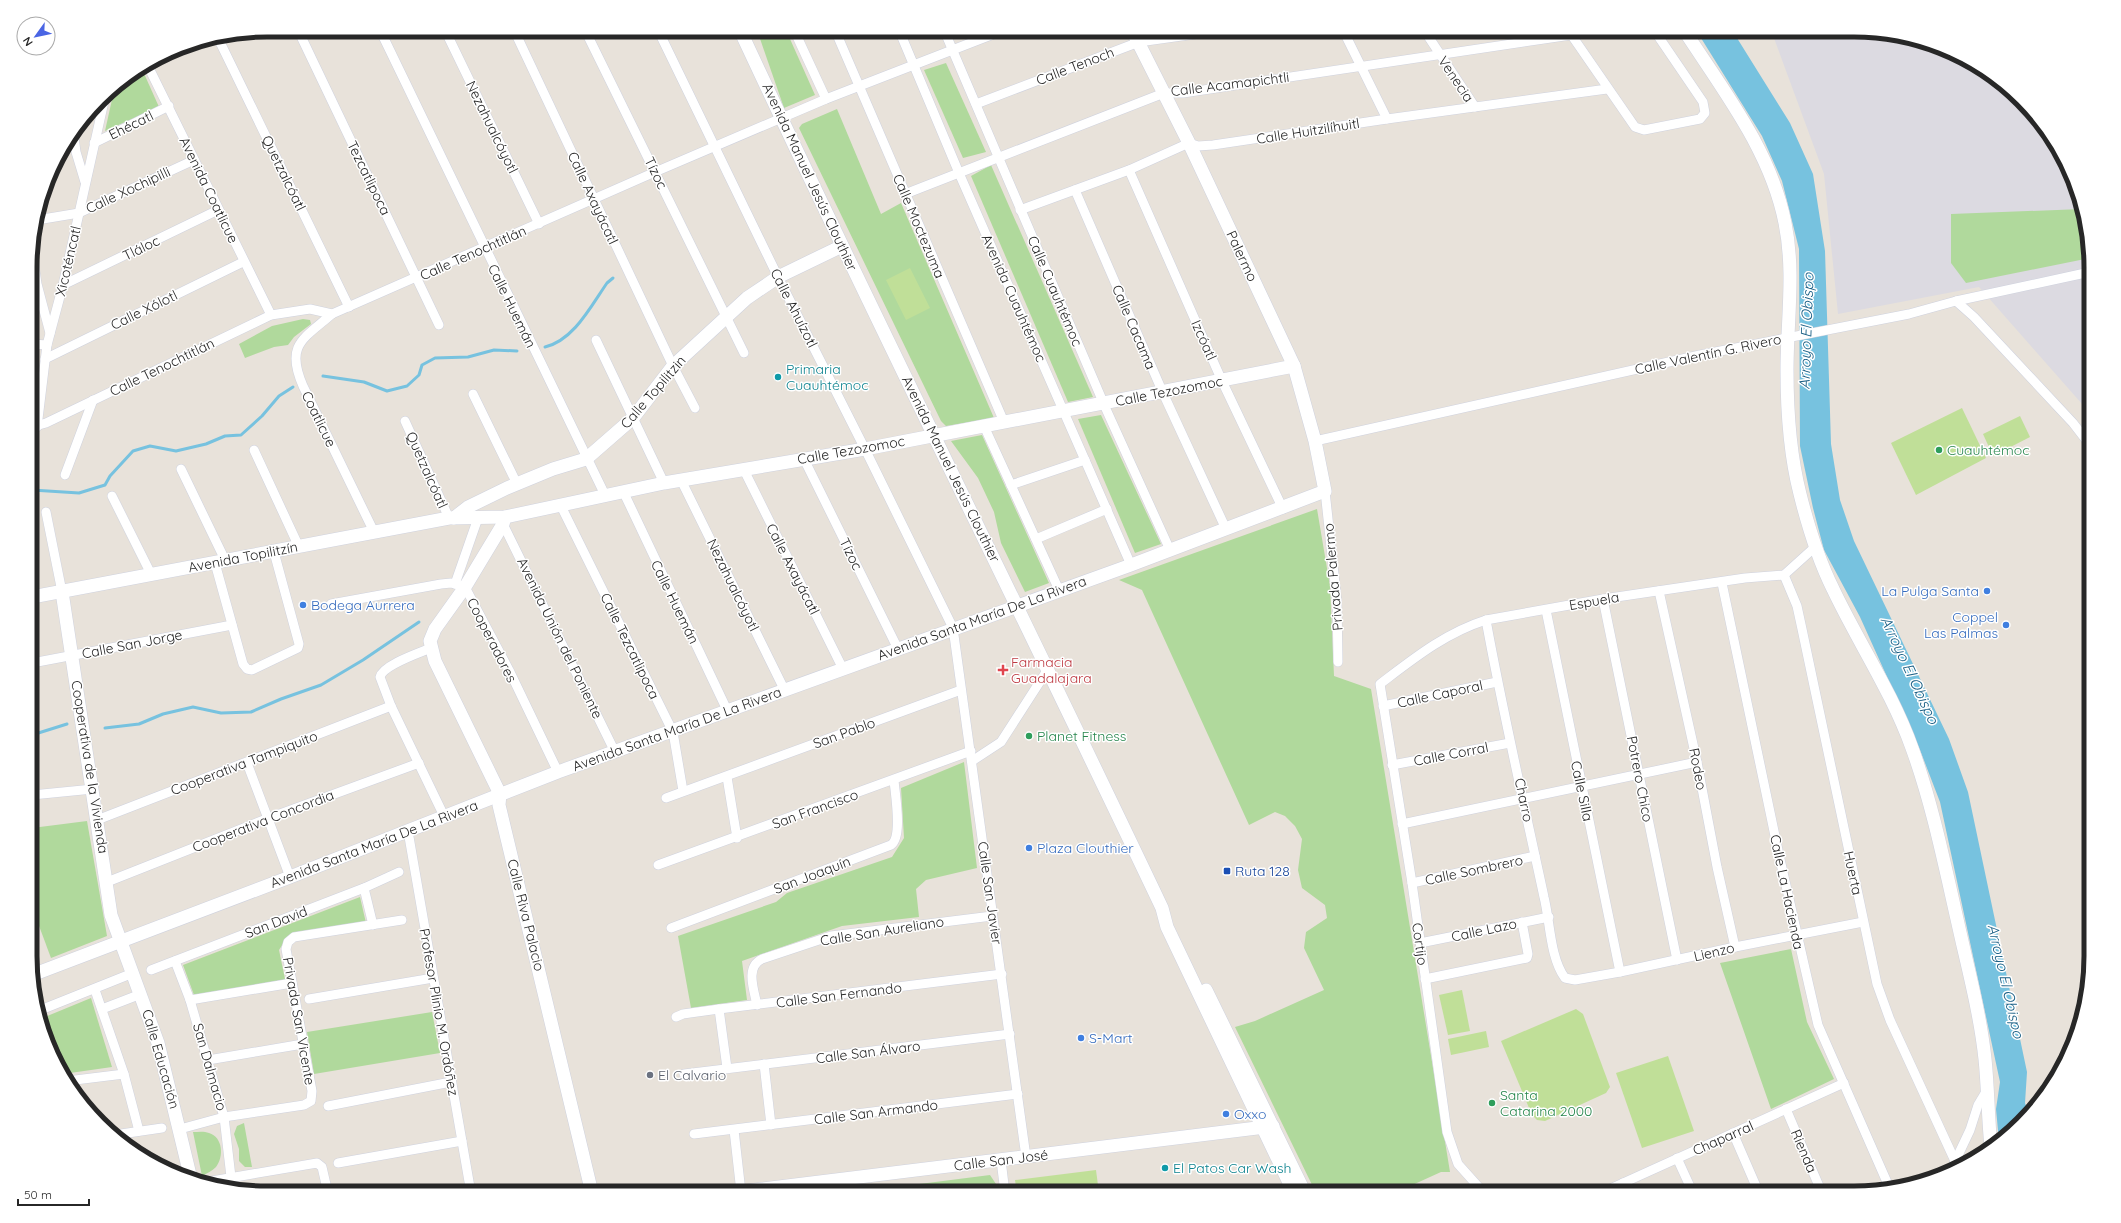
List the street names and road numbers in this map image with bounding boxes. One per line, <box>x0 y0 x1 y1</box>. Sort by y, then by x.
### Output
street label: Calle Tenoch <box>1033 43 1117 89</box>
street label: Venecia <box>1434 53 1478 105</box>
street label: Calle Acamapichtli <box>1170 68 1290 100</box>
street label: Nezahualcóyotl <box>462 78 522 176</box>
street label: Avenida Manuel Jesús Clouthier <box>758 80 862 274</box>
street label: Ehécatl <box>106 106 156 144</box>
street label: Calle Huitzilíhuitl <box>1255 114 1361 148</box>
street label: Quetzalcóatl <box>258 132 310 214</box>
street label: Avenida Coatlicue <box>175 134 243 246</box>
street label: Tezcatlipoca <box>343 138 395 218</box>
street label: Calle Axayácatl <box>564 149 622 247</box>
street label: Tízoc <box>641 154 671 192</box>
street label: Calle Xochipilli <box>83 163 173 217</box>
street label: Calle Moctezuma <box>889 171 949 281</box>
street label: Calle Tenochtitlán <box>417 222 529 284</box>
street label: Xicoténcatl <box>51 224 85 298</box>
street label: Palermo <box>1222 228 1262 284</box>
street label: Tláloc <box>120 231 162 265</box>
street label: Avenida Cuauhtémoc <box>978 231 1050 365</box>
street label: Calle Cuauhtémoc <box>1024 233 1086 349</box>
street label: Calle Huemán <box>484 261 540 351</box>
street label: Calle Ahuízotl <box>766 265 822 351</box>
street label: Calle Cacama <box>1108 282 1160 372</box>
street label: Calle Xólotl <box>108 286 180 334</box>
street label: Izcóatl <box>1187 317 1221 363</box>
street label: Calle Valentín G. Rivero <box>1633 330 1783 378</box>
street label: Calle Tenochtitlán <box>107 334 217 400</box>
street label: Calle Topilitzin <box>616 352 690 432</box>
street label: Calle Tezozomoc <box>1114 372 1224 410</box>
street label: Avenida Manuel Jesús Clouthier <box>898 373 1004 566</box>
street label: Coatlicue <box>298 388 340 450</box>
street label: Quetzalcóatl <box>402 429 452 511</box>
street label: Calle Tezozomoc <box>796 432 906 468</box>
street label: Calle Axayácatl <box>762 520 824 618</box>
street label: Privada Palermo <box>1319 523 1347 631</box>
street label: Tízoc <box>836 535 866 573</box>
street label: Nezahualcóyotl <box>703 536 763 634</box>
street label: Avenida Topilitzín <box>187 538 299 576</box>
street label: Avenida Unión del Poniente <box>513 555 607 722</box>
street label: Calle Huemán <box>647 557 703 647</box>
street label: Avenida Santa María De La Rivera <box>875 572 1089 664</box>
street label: Espuela <box>1568 588 1620 614</box>
street label: Calle Tezcatlipoca <box>596 590 664 702</box>
street label: Cooperadores <box>463 595 521 685</box>
street label: Calle San Jorge <box>80 625 184 663</box>
street label: Calle Caporal <box>1396 676 1484 712</box>
street label: Cooperativa de la Vivienda <box>67 679 113 855</box>
street label: Avenida Santa María De La Rivera <box>570 683 784 775</box>
street label: San Pablo <box>810 713 878 753</box>
street label: Cooperativa Tampiquito <box>168 727 320 799</box>
street label: Potrero Chico <box>1623 734 1657 824</box>
street label: Calle Corral <box>1412 738 1490 770</box>
street label: Rodeo <box>1685 746 1711 792</box>
street label: Calle Silla <box>1567 759 1597 823</box>
street label: Charro <box>1511 776 1537 824</box>
street label: San Francisco <box>769 785 861 833</box>
street label: Cooperativa Concordia <box>190 786 336 856</box>
street label: Avenida Santa María De La Rivera <box>268 796 480 892</box>
street label: Calle La Hacienda <box>1766 833 1808 951</box>
street label: Calle San Javier <box>974 840 1006 946</box>
street label: Huerta <box>1840 849 1866 897</box>
street label: Calle Sombrero <box>1423 851 1525 889</box>
street label: San Joaquín <box>771 852 853 898</box>
street label: Calle Riva Palacio <box>503 857 549 973</box>
street label: San David <box>242 902 310 942</box>
street label: Calle San Aureliano <box>819 912 945 950</box>
street label: Calle Lazo <box>1450 914 1518 946</box>
street label: Cortijo <box>1408 921 1432 967</box>
street label: Profesor Plinio M. Ordóñez <box>415 927 463 1097</box>
street label: Lienzo <box>1692 939 1736 965</box>
street label: Privada San Vicente <box>279 956 319 1087</box>
street label: Calle San Fernando <box>775 978 903 1012</box>
street label: Calle Educación <box>138 1007 184 1111</box>
street label: San Dalmacio <box>189 1021 231 1113</box>
street label: Calle San Álvaro <box>815 1037 921 1067</box>
street label: Calle San Armando <box>813 1095 939 1129</box>
street label: Chaparral <box>1690 1117 1756 1159</box>
street label: Rienda <box>1787 1127 1821 1175</box>
street label: Calle San José <box>953 1145 1049 1175</box>

